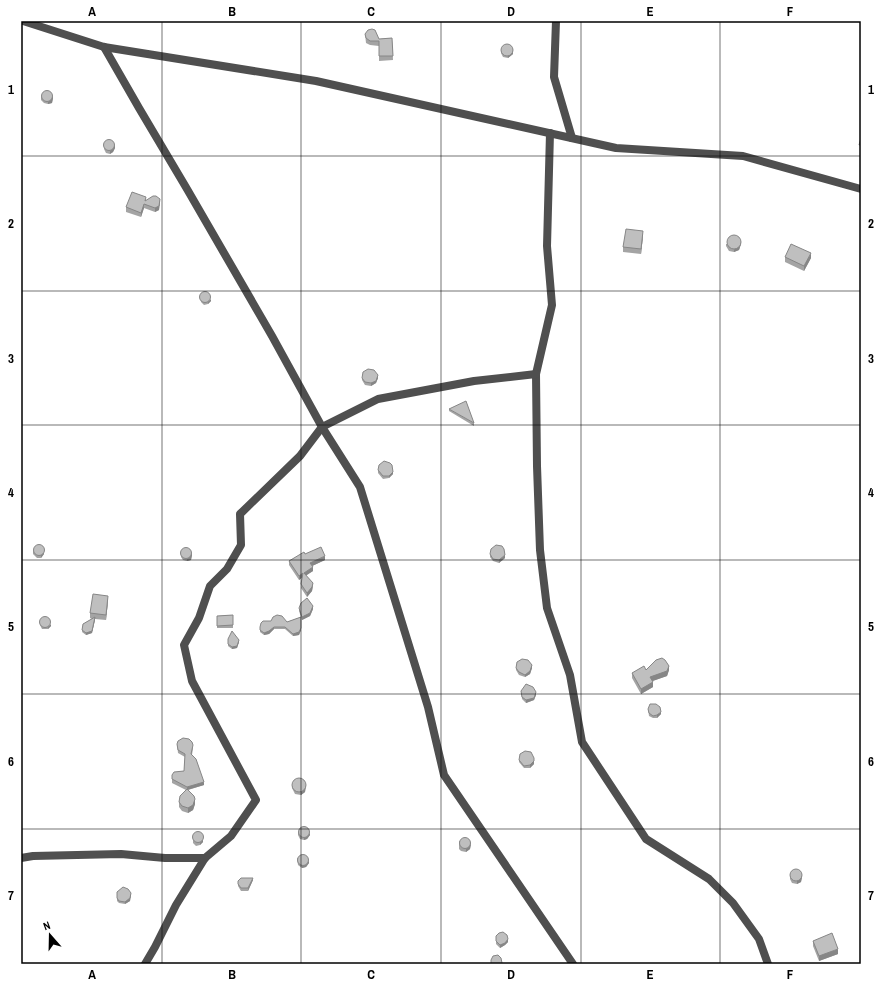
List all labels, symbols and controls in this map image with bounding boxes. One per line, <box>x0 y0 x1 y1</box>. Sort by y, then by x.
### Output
text: A <box>88 3 96 20</box>
text: B <box>228 3 236 20</box>
text: C <box>367 3 375 20</box>
text: D <box>507 3 515 20</box>
text: E <box>646 3 654 20</box>
text: F <box>787 3 794 20</box>
text: 1 <box>8 81 14 98</box>
text: 1 <box>868 81 874 98</box>
text: 2 <box>8 215 14 232</box>
text: 2 <box>868 215 874 232</box>
text: 3 <box>8 350 14 367</box>
text: 3 <box>868 350 874 367</box>
text: 4 <box>8 484 14 501</box>
text: 4 <box>868 484 874 501</box>
text: 5 <box>8 618 14 635</box>
text: 5 <box>868 618 874 635</box>
text: 6 <box>8 753 14 770</box>
text: 6 <box>868 753 874 770</box>
text: 7 <box>8 887 14 904</box>
text: 7 <box>868 887 874 904</box>
north arrow <box>30 915 70 955</box>
text: N <box>41 918 52 933</box>
text: A <box>88 966 96 983</box>
text: B <box>228 966 236 983</box>
text: C <box>367 966 375 983</box>
text: D <box>507 966 515 983</box>
text: E <box>646 966 654 983</box>
text: F <box>787 966 794 983</box>

